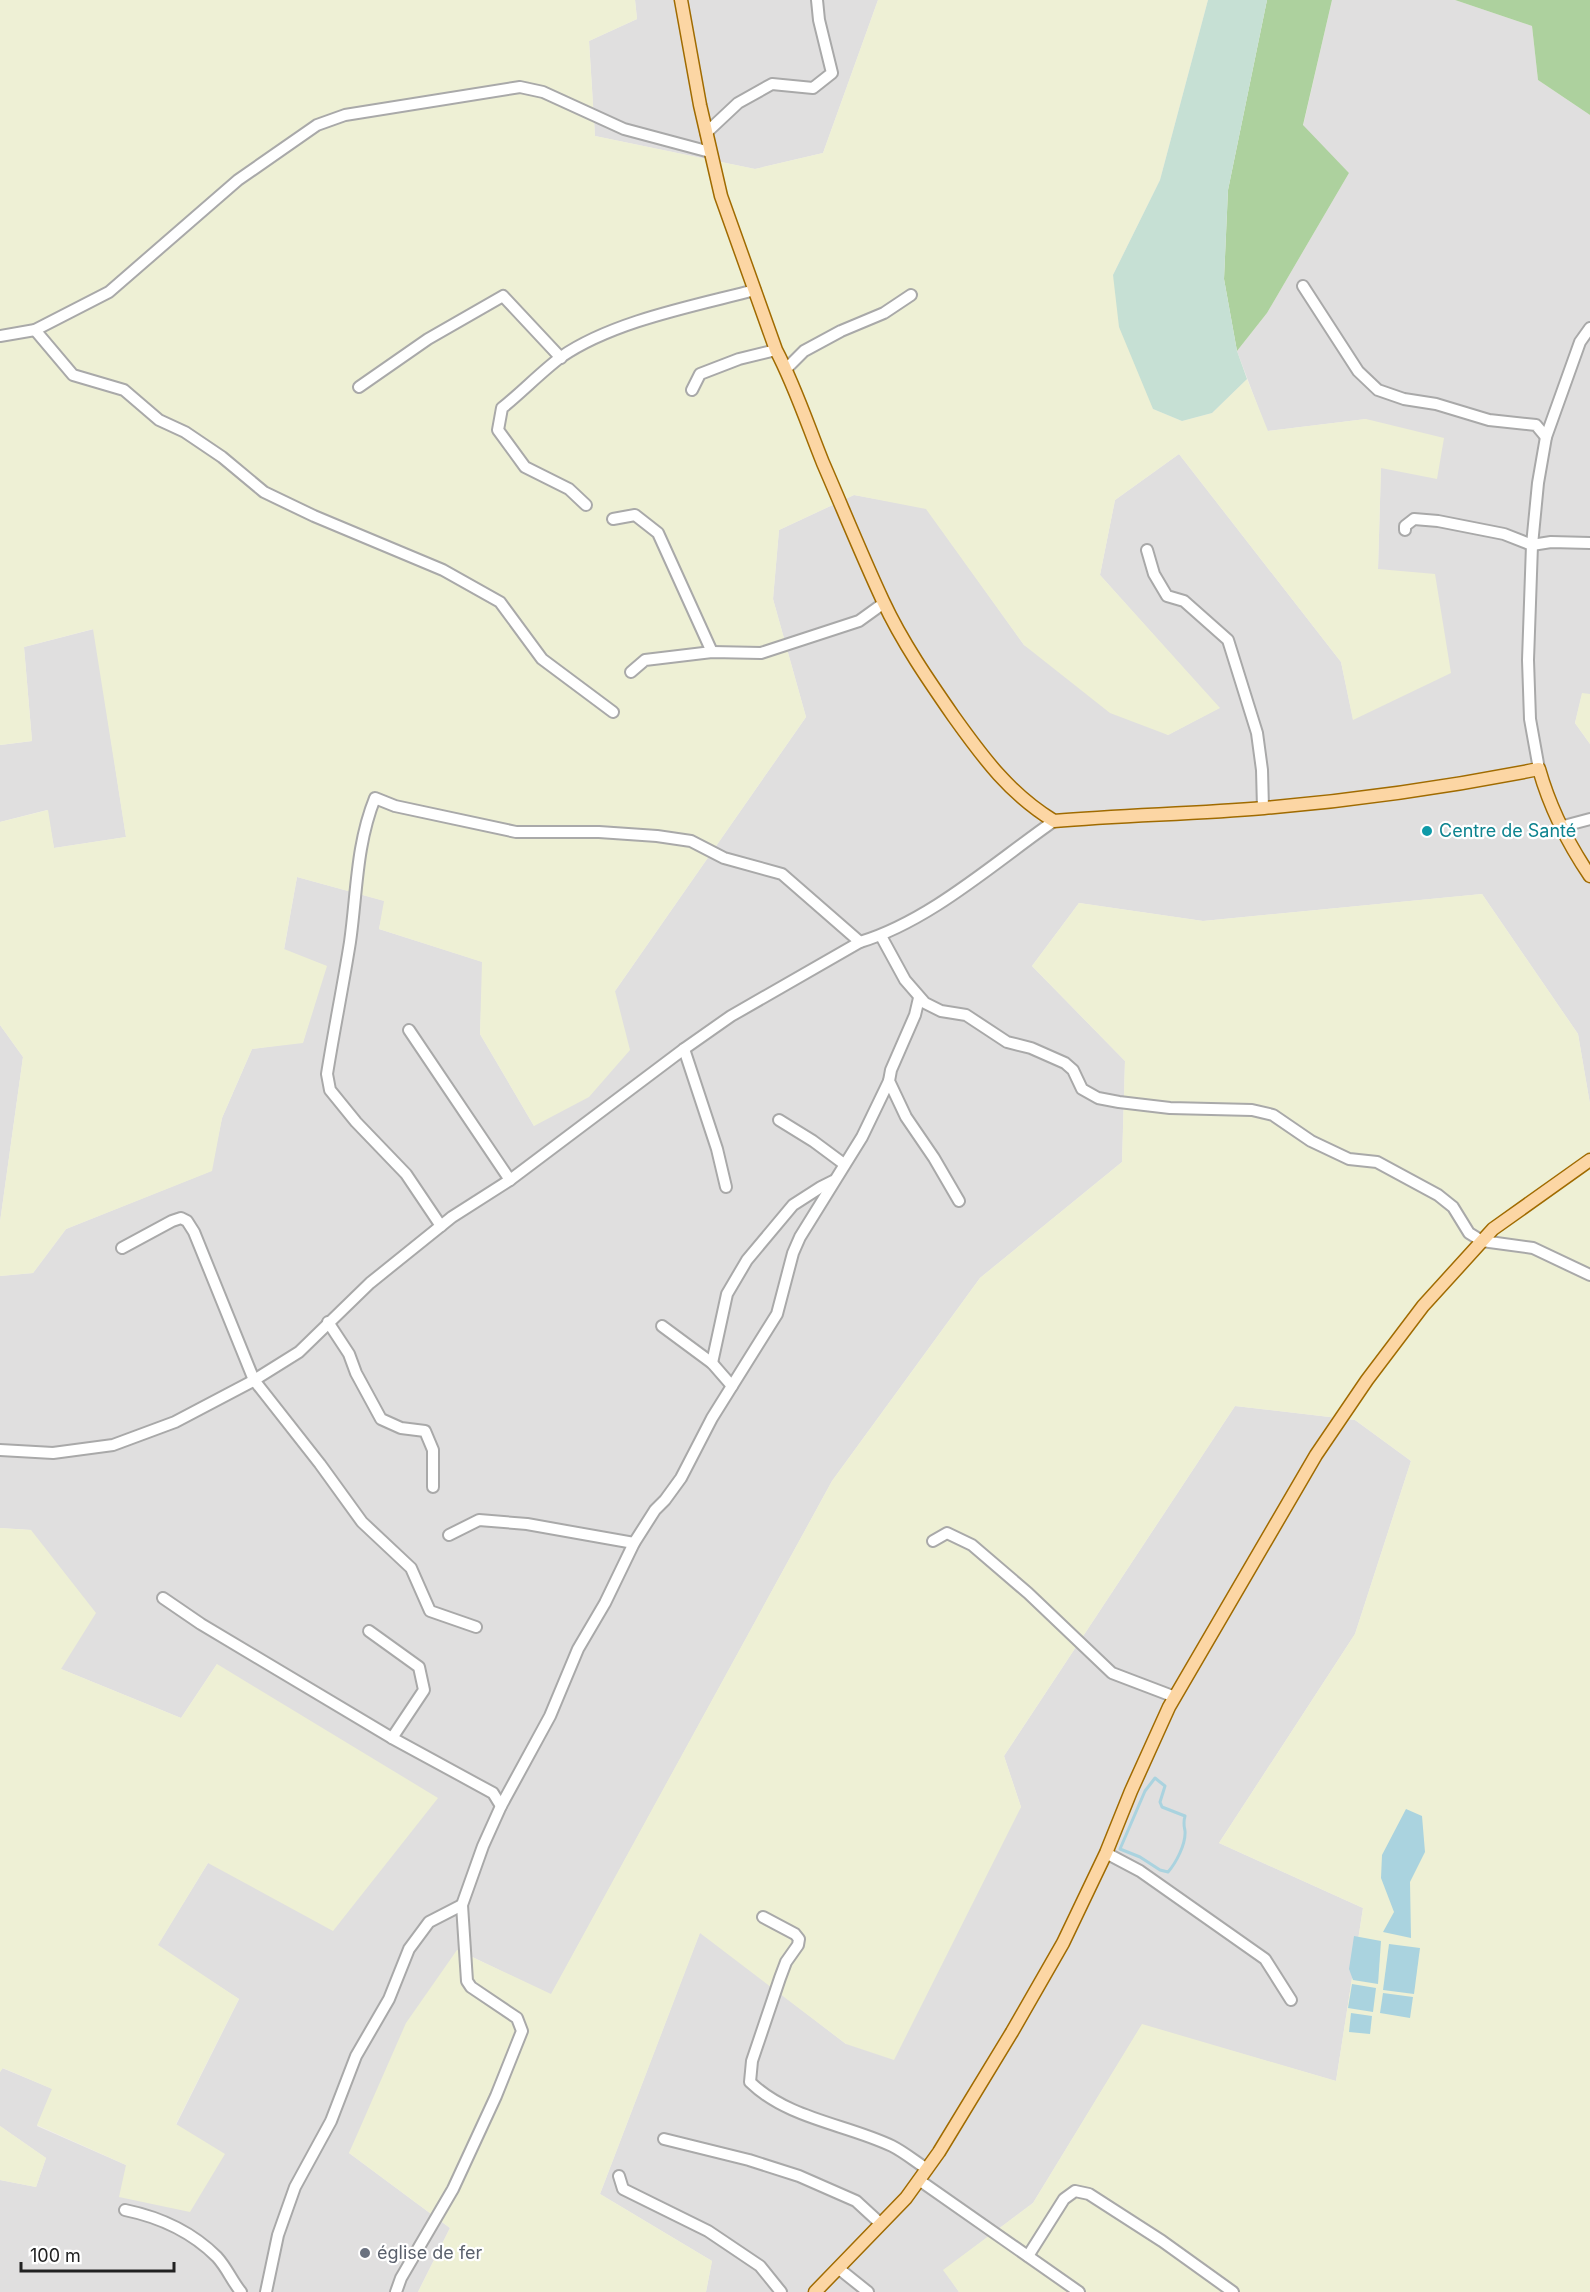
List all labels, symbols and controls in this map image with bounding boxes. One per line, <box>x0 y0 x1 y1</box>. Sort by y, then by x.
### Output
place label: Centre de Santé <box>1439 820 1576 841</box>
marker: Centre de Santé <box>1420 824 1434 838</box>
scale bar <box>21 2235 174 2273</box>
place label: église de fer <box>377 2242 483 2263</box>
text: 100 m <box>30 2245 81 2266</box>
marker: église de fer <box>358 2246 372 2260</box>

